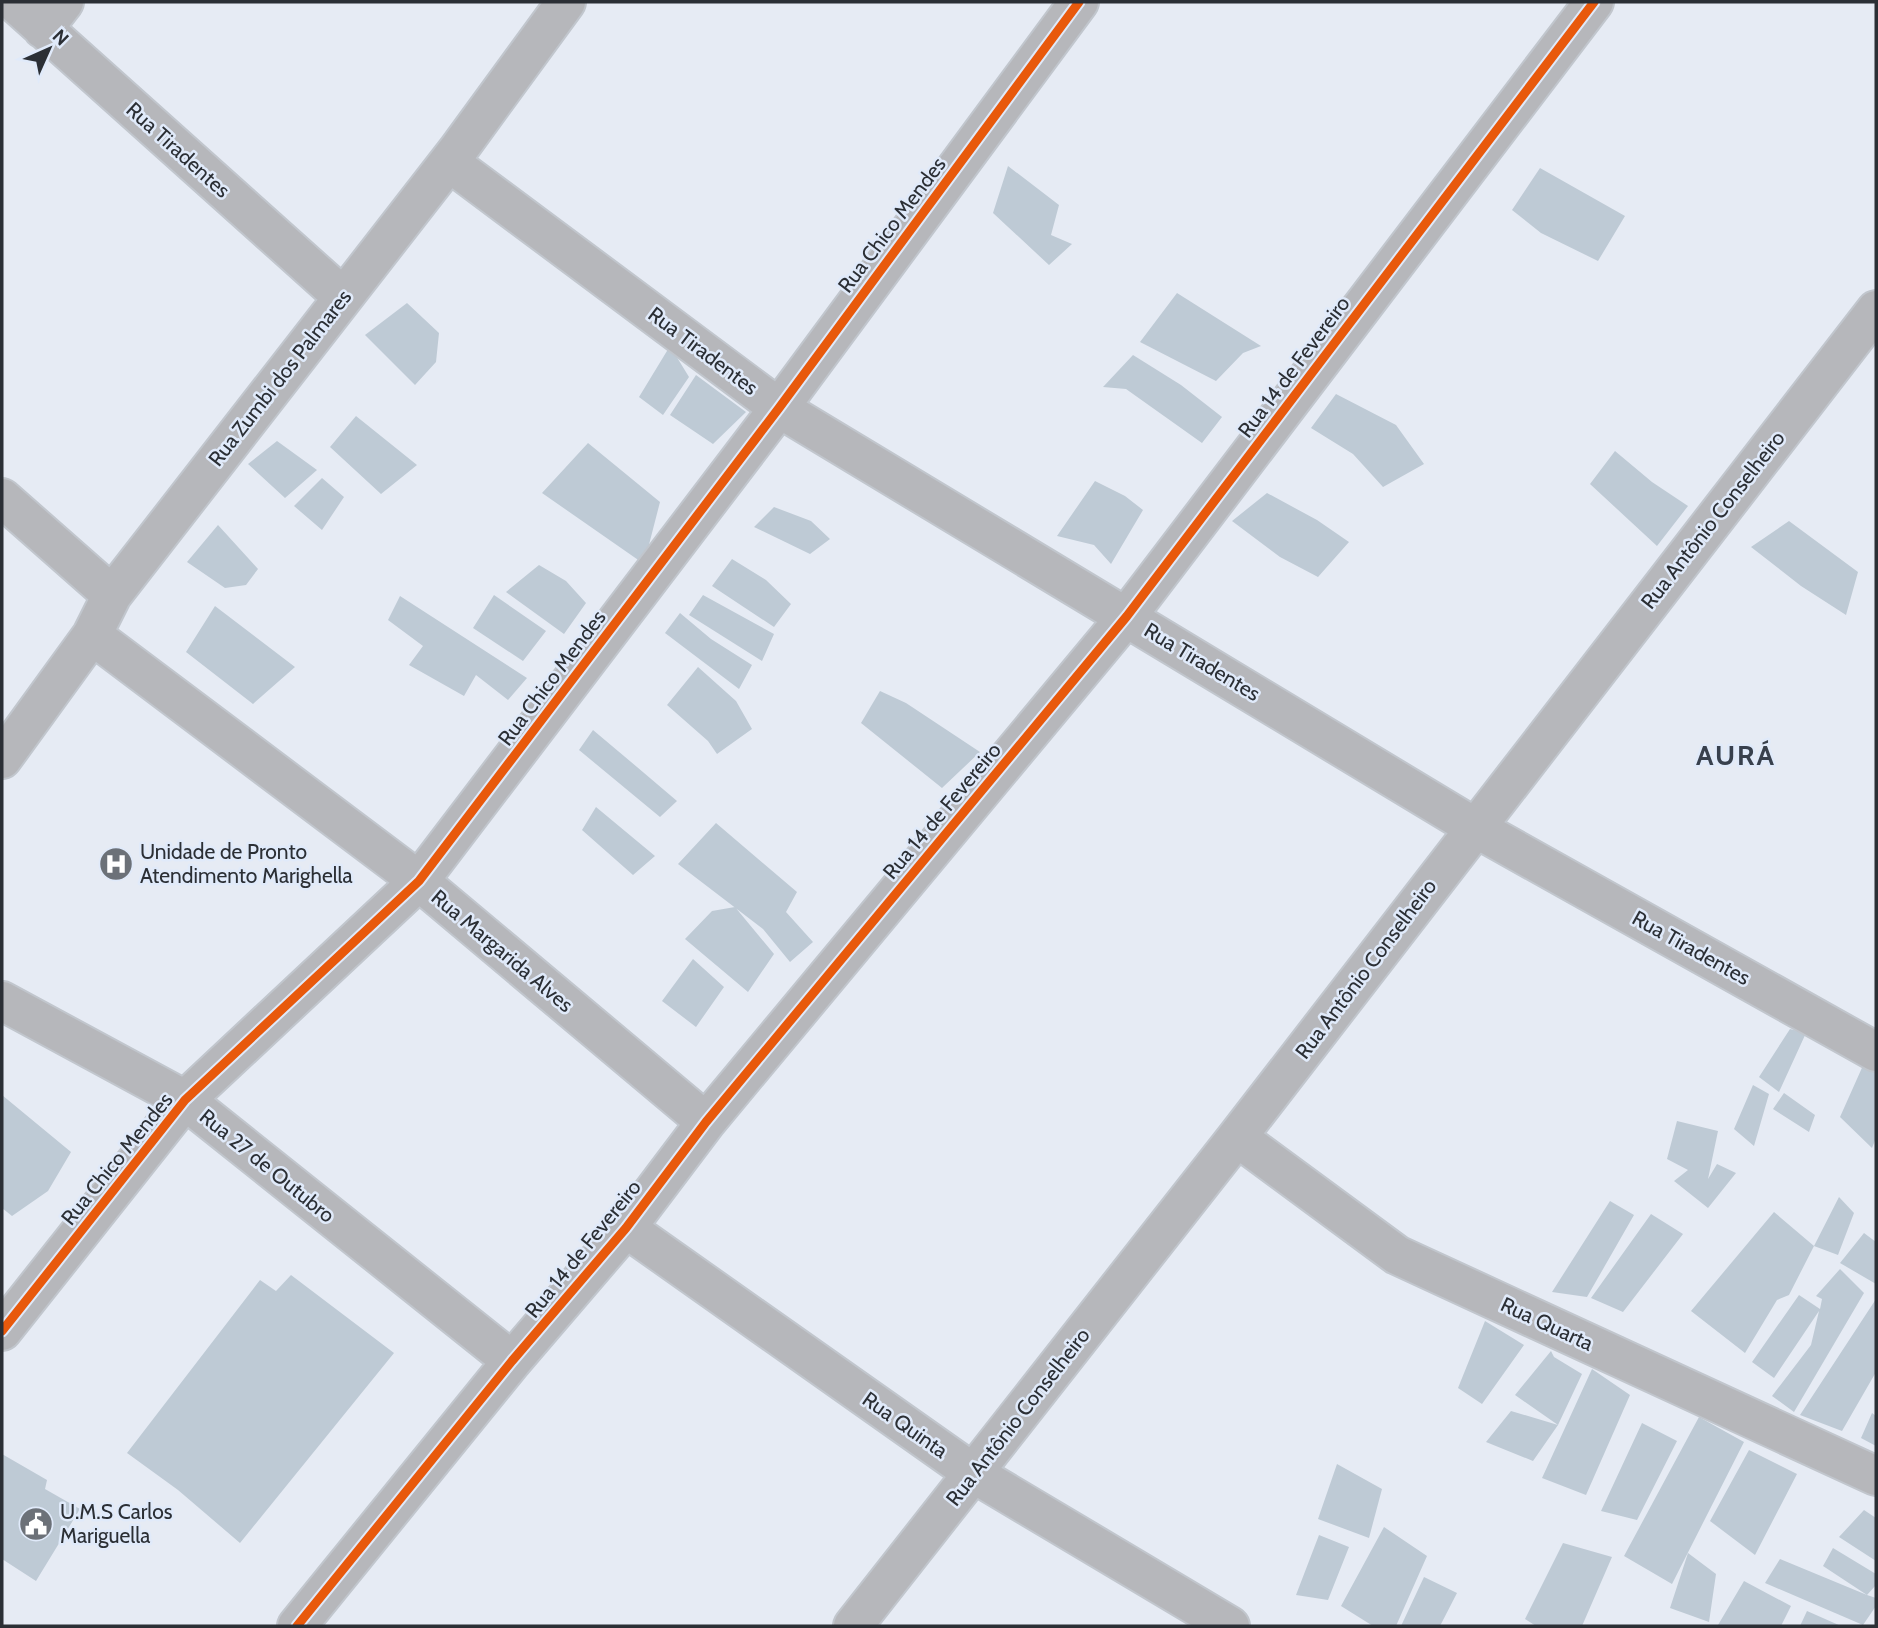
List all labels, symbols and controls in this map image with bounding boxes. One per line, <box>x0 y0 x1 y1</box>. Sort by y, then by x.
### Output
north arrow <box>14 14 84 84</box>
text: N <box>48 24 74 50</box>
street label: Rua Tiradentes <box>121 97 235 203</box>
street label: Rua Chico Mendes <box>833 152 951 297</box>
street label: Rua Zumbi dos Palmares <box>203 284 356 471</box>
street label: Rua 14 de Fevereiro <box>1232 291 1355 442</box>
street label: Rua Tiradentes <box>644 301 763 400</box>
street label: Rua Antônio Conselheiro <box>1635 426 1790 614</box>
street label: Rua Chico Mendes <box>493 605 611 750</box>
street label: Rua Tiradentes <box>1140 617 1265 706</box>
street label: Rua 14 de Fevereiro <box>877 737 1006 884</box>
district label: AURÁ <box>1696 738 1776 772</box>
place label: Unidade de Pronto Atendimento Marighella <box>140 839 353 888</box>
hospital icon: Unidade de Pronto Atendimento Marighella <box>97 845 135 883</box>
street label: Rua Antônio Conselheiro <box>1290 874 1441 1064</box>
street label: Rua Margarida Alves <box>426 884 578 1017</box>
street label: Rua Tiradentes <box>1628 905 1755 990</box>
street label: Rua Chico Mendes <box>56 1087 178 1230</box>
street label: Rua 27 de Outubro <box>195 1104 340 1228</box>
street label: Rua 14 de Fevereiro <box>519 1175 646 1323</box>
street label: Rua Quarta <box>1497 1291 1597 1356</box>
street label: Rua Antônio Conselheiro <box>940 1323 1095 1511</box>
street label: Rua Quinta <box>858 1386 953 1463</box>
place label: U.M.S Carlos Mariguella <box>60 1499 173 1548</box>
public building icon: U.M.S Carlos Mariguella <box>17 1505 55 1543</box>

